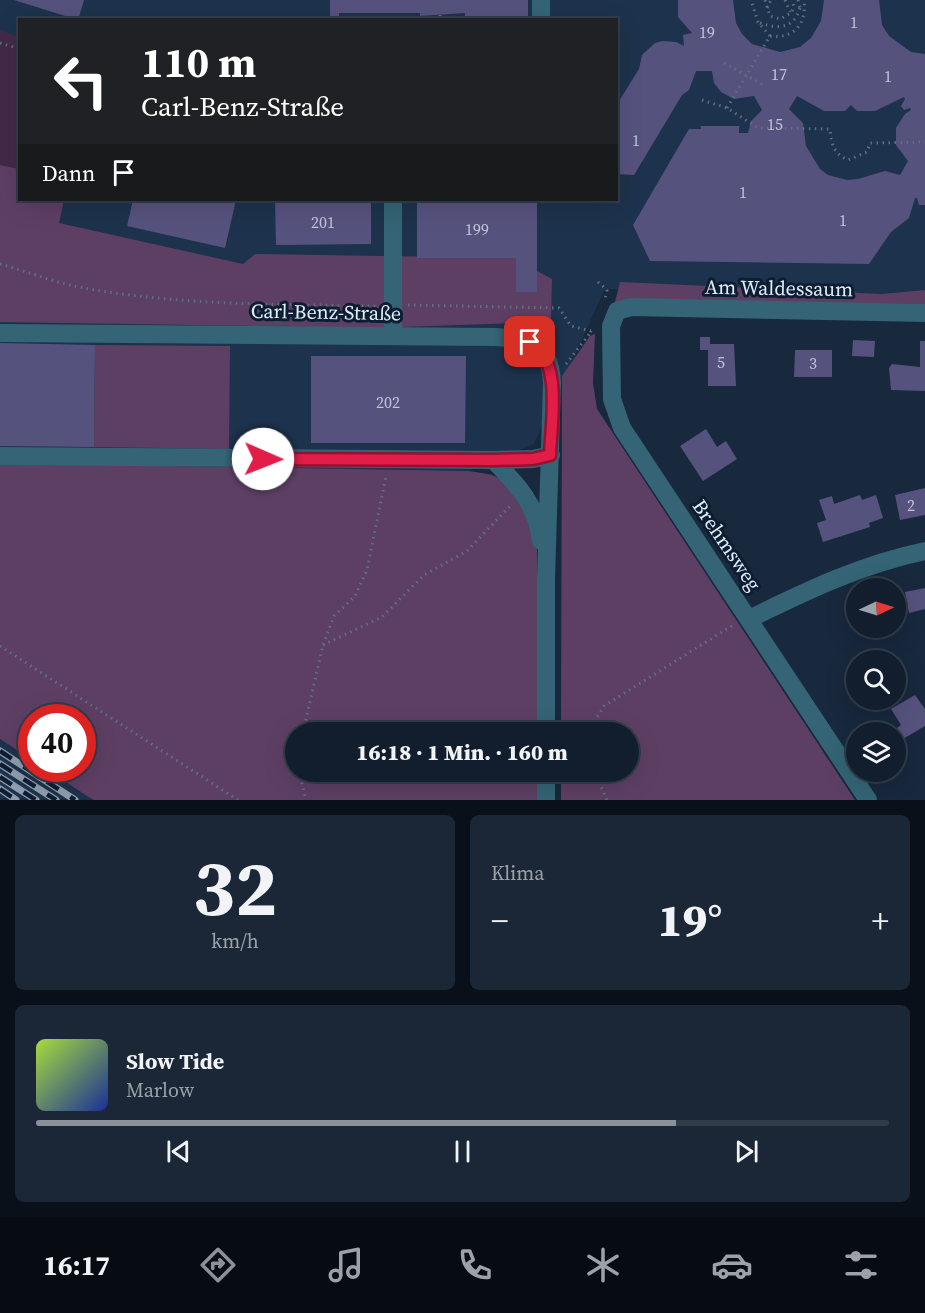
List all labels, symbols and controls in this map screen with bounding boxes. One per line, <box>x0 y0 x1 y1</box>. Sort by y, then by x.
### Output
house number: 1 <box>850 11 858 33</box>
house number: 19 <box>699 21 715 43</box>
text: 110 m <box>141 33 256 91</box>
icon: left <box>42 42 120 120</box>
house number: 17 <box>771 63 787 85</box>
house number: 1 <box>884 65 892 87</box>
text: Carl-Benz-Straße <box>141 88 344 125</box>
house number: 15 <box>767 113 783 135</box>
house number: 1 <box>632 129 640 151</box>
icon: arrive <box>107 156 140 189</box>
text: Dann <box>42 158 95 188</box>
house number: 1 <box>739 181 747 203</box>
house number: 1 <box>839 209 847 231</box>
house number: 201 <box>311 211 335 233</box>
house number: 199 <box>465 218 489 240</box>
street label: Am Waldessaum <box>705 273 853 303</box>
street label: Carl-Benz-Straße <box>251 297 401 327</box>
pin <box>504 316 555 367</box>
icon: arrive <box>513 325 546 358</box>
house number: 5 <box>717 351 725 373</box>
house number: 3 <box>809 352 817 374</box>
house number: 202 <box>376 391 400 413</box>
position arrow <box>231 427 295 491</box>
street label: Brehmsweg <box>686 494 768 596</box>
house number: 2 <box>907 494 915 516</box>
north arrow <box>846 578 906 638</box>
map controls <box>846 578 906 782</box>
button: search <box>846 650 906 710</box>
speed limit sign: 40 <box>18 704 96 782</box>
button: layers <box>846 722 906 782</box>
text: 16:18 · 1 Min. · 160 m <box>356 737 568 767</box>
text: 32 <box>193 834 277 941</box>
text: Klima <box>491 859 544 887</box>
text: 19° <box>658 889 722 951</box>
text: − <box>491 898 509 943</box>
text: + <box>871 898 889 943</box>
text: km/h <box>211 927 259 955</box>
text: Slow Tide <box>126 1046 224 1076</box>
text: Marlow <box>126 1076 194 1104</box>
icon: previous <box>162 1135 195 1168</box>
icon: pause <box>446 1135 479 1168</box>
icon: next <box>730 1135 763 1168</box>
icon: directions <box>197 1244 239 1286</box>
icon: music <box>325 1244 367 1286</box>
icon: phone <box>454 1244 496 1286</box>
icon: climate <box>582 1244 624 1286</box>
icon: car <box>711 1244 753 1286</box>
icon: filters <box>840 1244 882 1286</box>
text: 16:17 <box>43 1247 110 1284</box>

